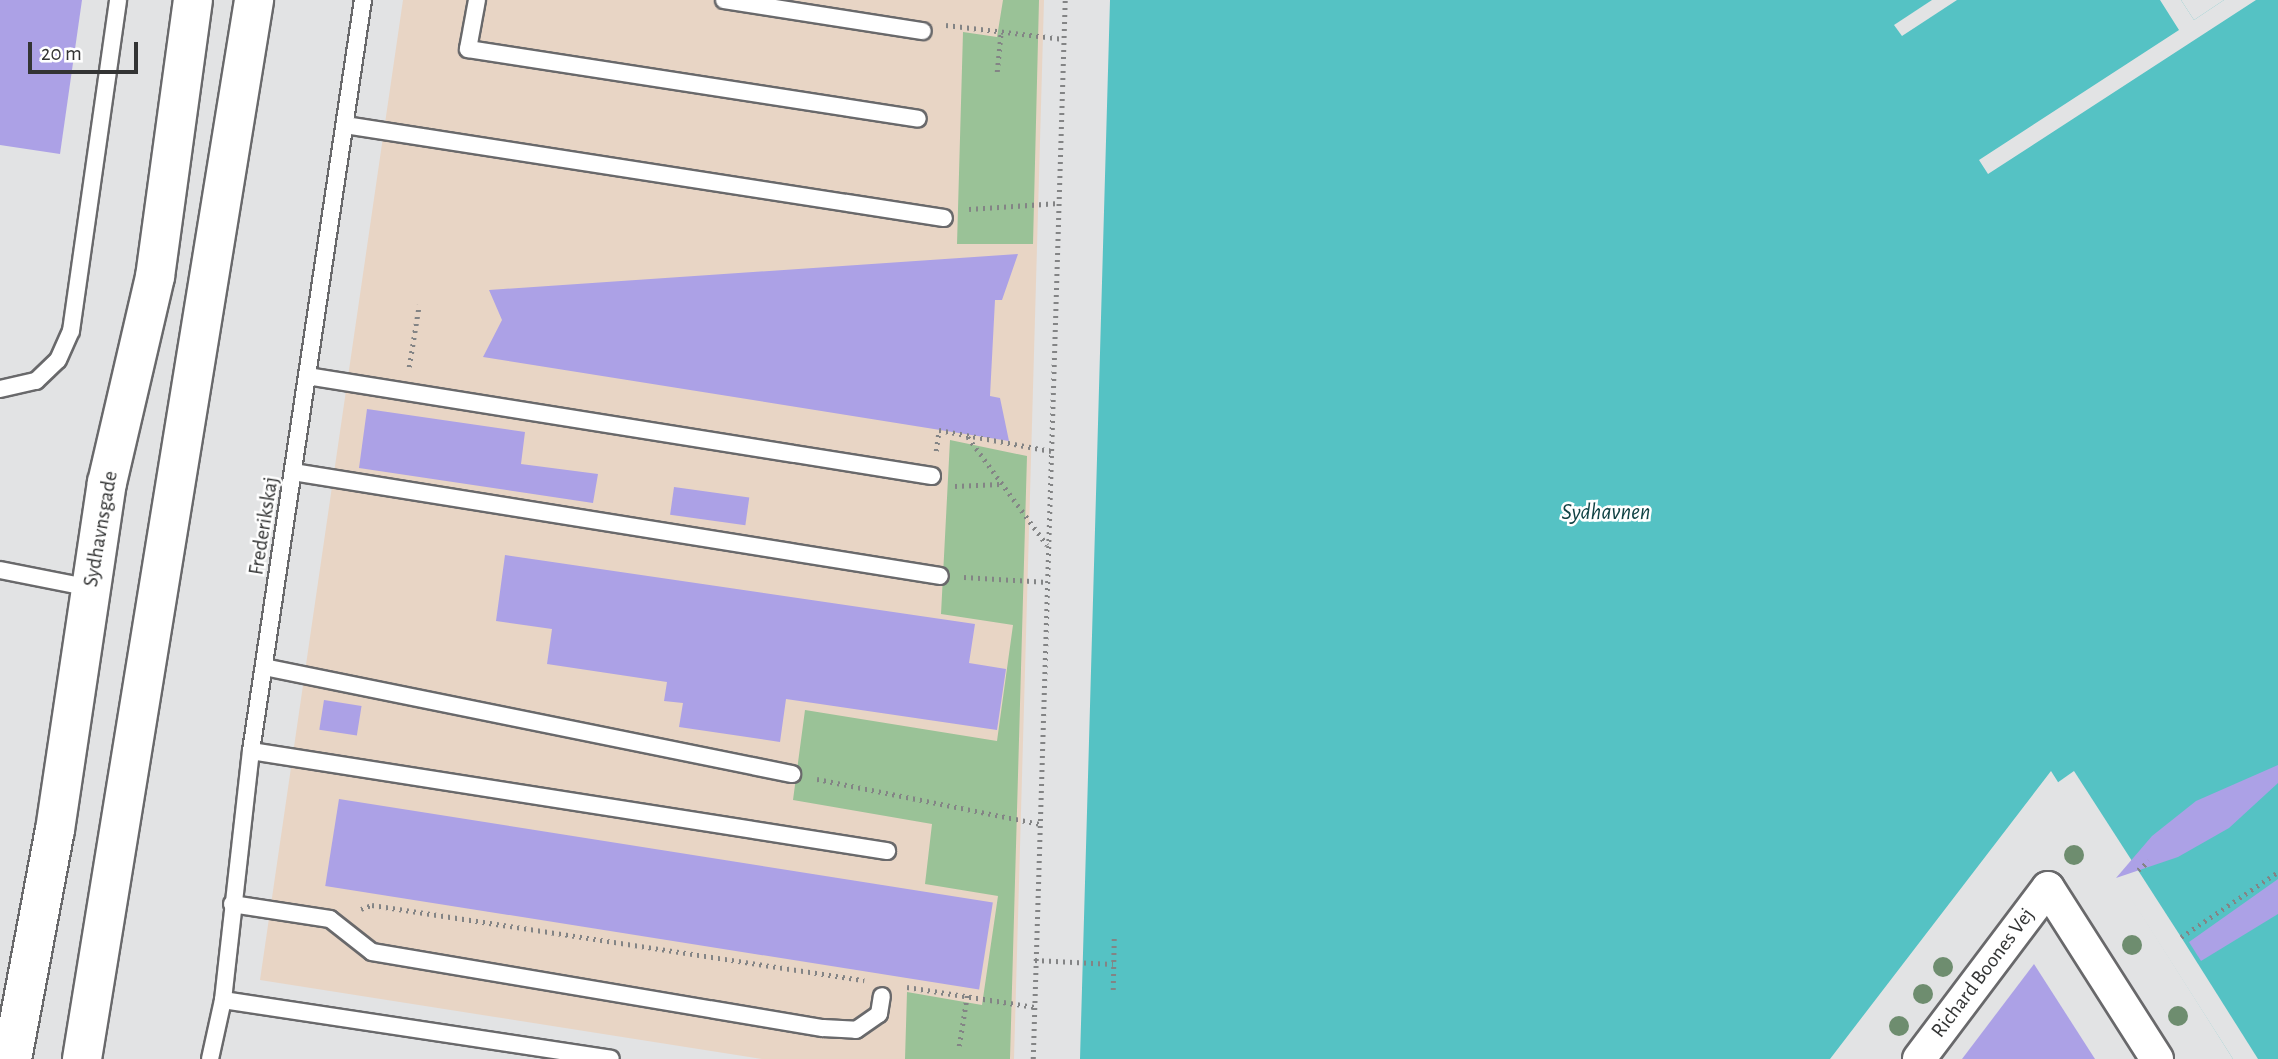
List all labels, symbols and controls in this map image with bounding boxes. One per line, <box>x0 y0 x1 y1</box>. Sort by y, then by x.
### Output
scale bar <box>32 28 142 72</box>
text: 20 m <box>41 43 82 64</box>
street label: Sydhavnsgade <box>78 469 124 589</box>
street label: Frederikskaj <box>244 475 284 577</box>
water label: Sydhavnen <box>1561 499 1651 527</box>
street label: Richard Boones Vej <box>1926 903 2040 1043</box>

